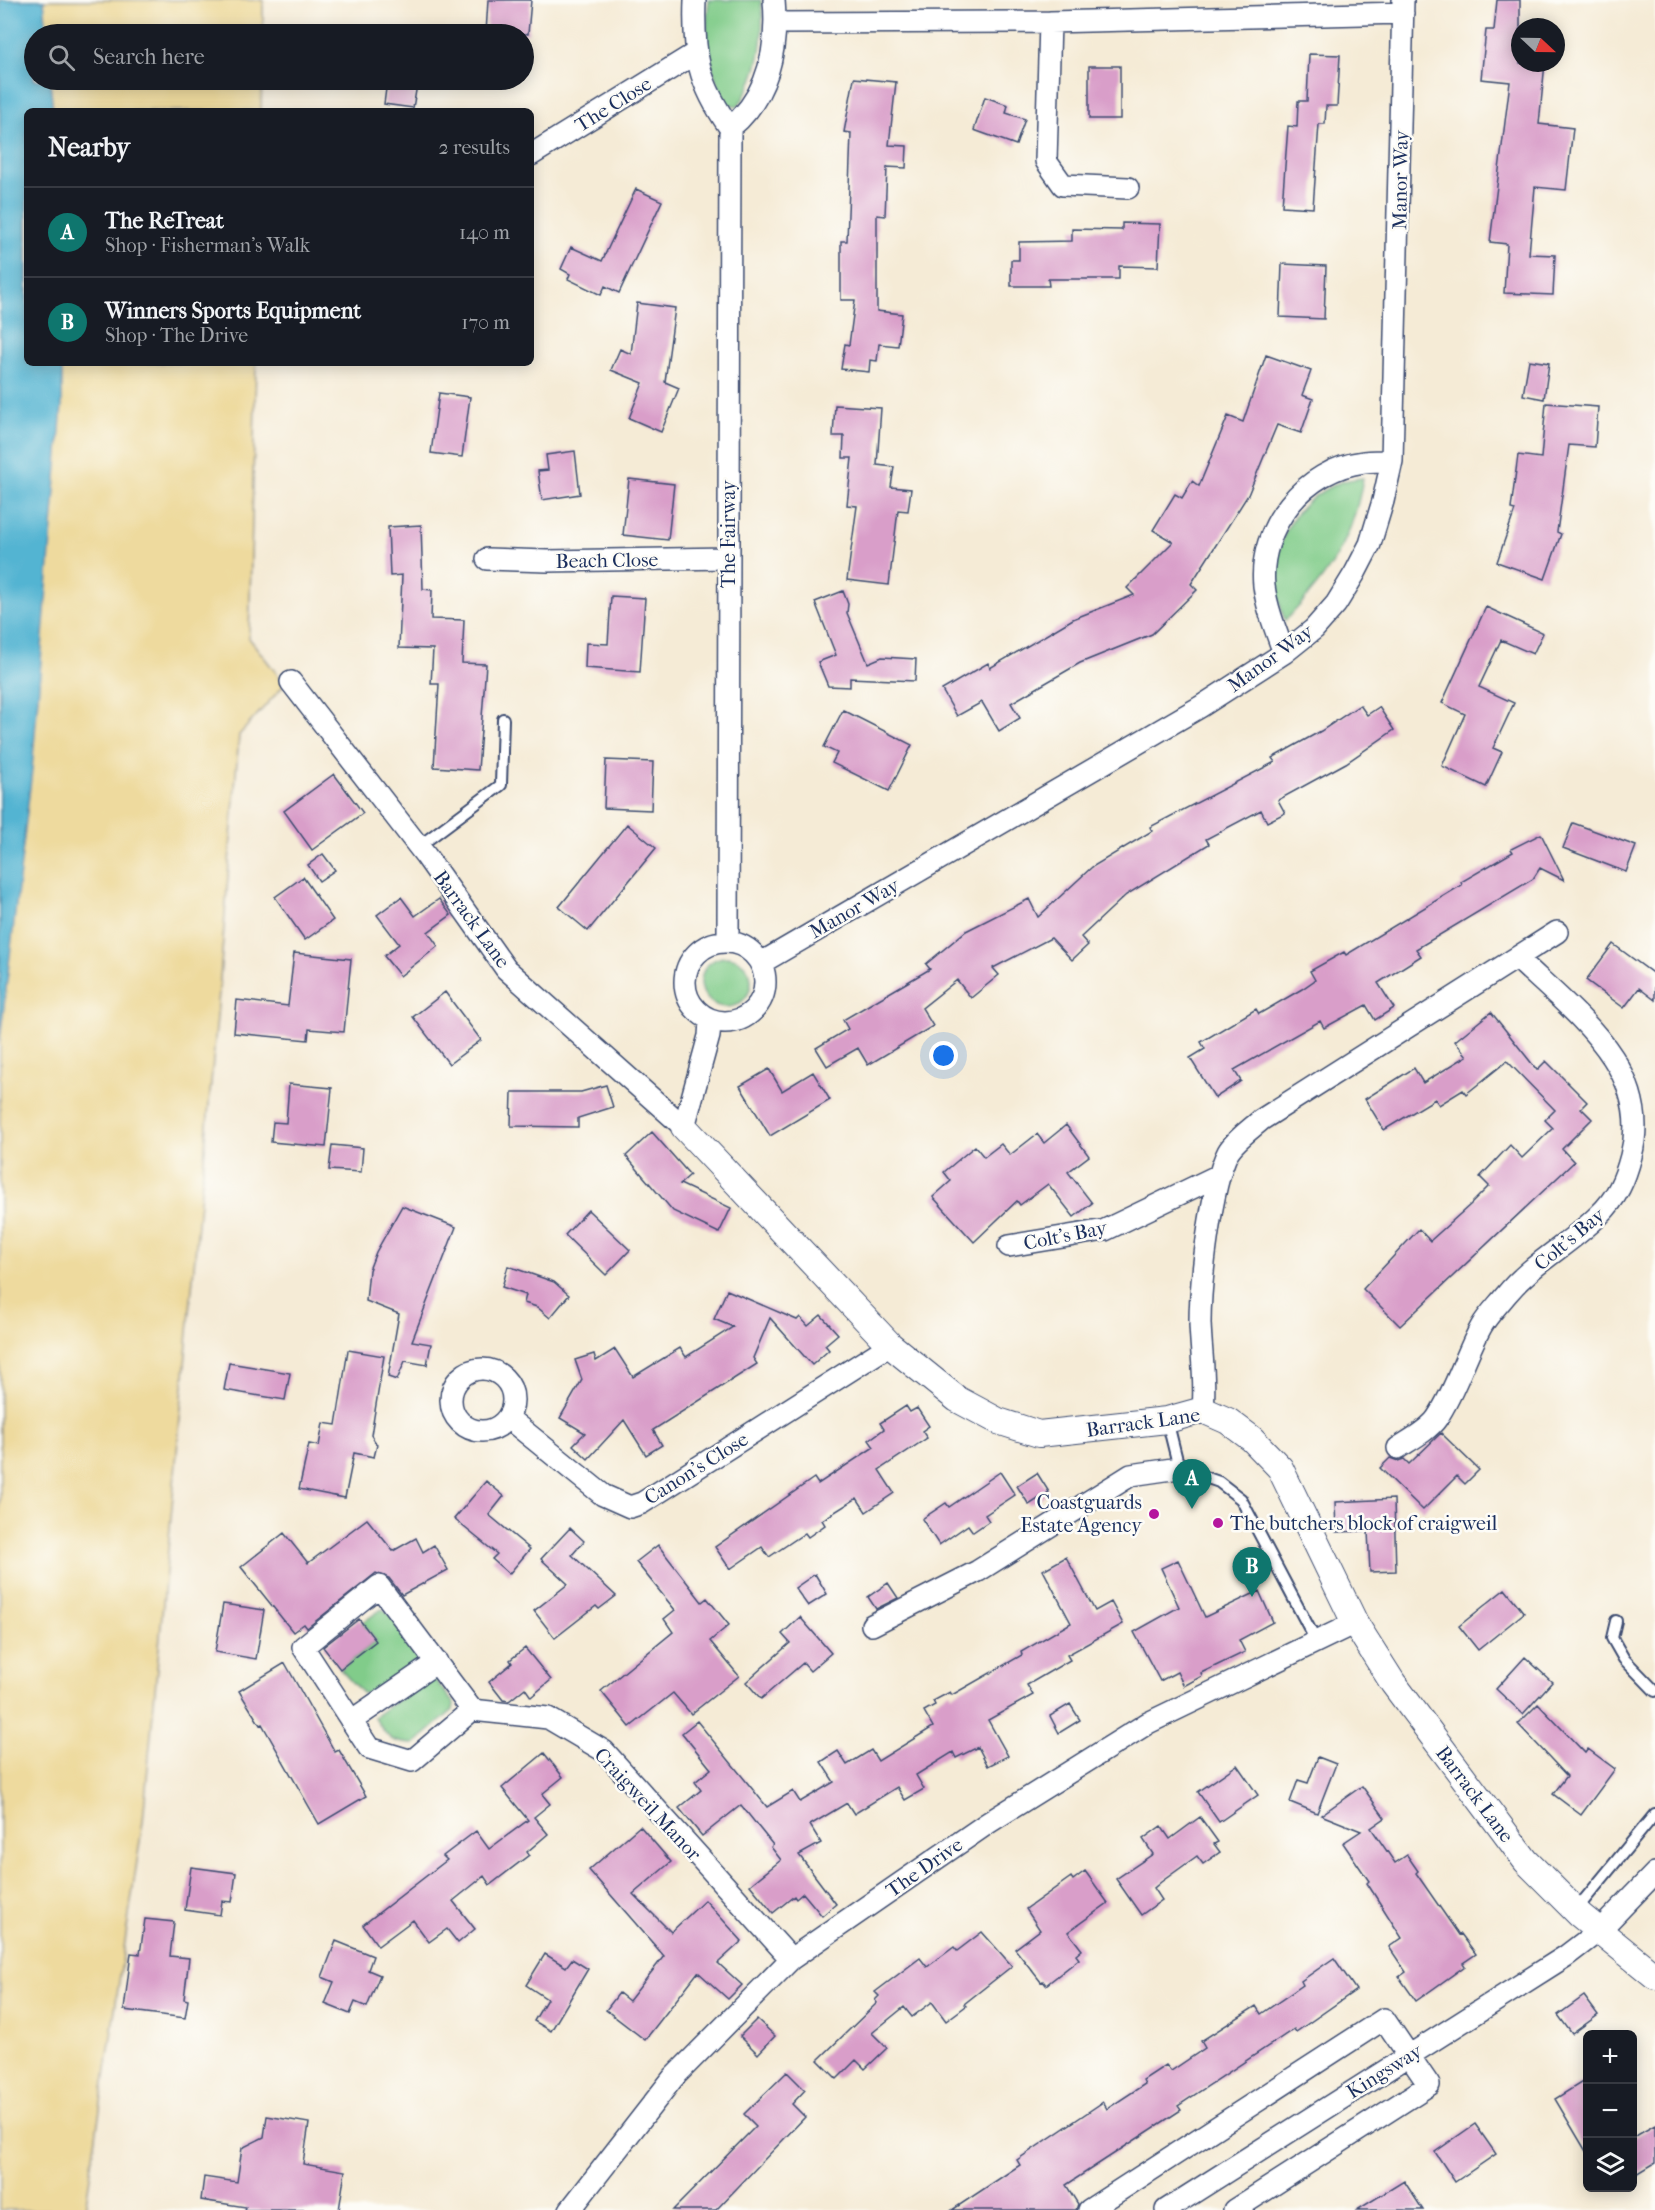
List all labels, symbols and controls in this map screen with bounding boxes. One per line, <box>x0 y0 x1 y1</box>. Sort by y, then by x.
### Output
north arrow <box>1511 18 1565 72</box>
search box <box>24 24 534 90</box>
icon: search <box>45 41 78 74</box>
text: Search here <box>93 44 205 70</box>
street label: The Close <box>571 72 656 137</box>
street label: Manor Way <box>1388 129 1413 230</box>
text: Nearby <box>48 132 130 163</box>
text: 2 results <box>439 136 510 159</box>
text: The ReTreat <box>105 208 224 234</box>
text: A <box>61 221 74 244</box>
text: 140 m <box>459 221 510 244</box>
text: Shop · Fisherman's Walk <box>105 234 310 257</box>
text: Winners Sports Equipment <box>105 298 361 324</box>
text: B <box>61 311 74 334</box>
text: 170 m <box>461 311 510 334</box>
text: Shop · The Drive <box>105 324 248 347</box>
street label: The Fairway <box>717 479 740 588</box>
street label: Beach Close <box>555 548 659 573</box>
street label: Manor Way <box>1223 619 1318 697</box>
street label: Barrack Lane <box>429 866 515 973</box>
street label: Manor Way <box>805 873 904 943</box>
your location <box>929 1041 958 1070</box>
street label: Colt's Bay <box>1530 1203 1610 1275</box>
street label: Colt's Bay <box>1021 1216 1110 1255</box>
street label: Barrack Lane <box>1085 1403 1202 1442</box>
street label: Canon's Close <box>640 1427 752 1509</box>
pin: A <box>1172 1460 1212 1509</box>
place label: Coastguards Estate Agency <box>1020 1491 1143 1537</box>
marker: Coastguards Estate Agency <box>1147 1507 1161 1521</box>
place label: The butchers block of craigweil <box>1230 1512 1498 1535</box>
marker: The butchers block of craigweil <box>1211 1516 1225 1530</box>
pin: B <box>1232 1548 1272 1597</box>
street label: Barrack Lane <box>1431 1742 1518 1847</box>
street label: Craigweil Manor <box>590 1743 706 1866</box>
street label: The Drive <box>882 1833 967 1902</box>
map controls <box>1583 2030 1637 2192</box>
button: + <box>1583 2030 1637 2084</box>
street label: Kingsway <box>1342 2039 1427 2104</box>
button: − <box>1583 2084 1637 2138</box>
button: layers <box>1583 2138 1637 2192</box>

